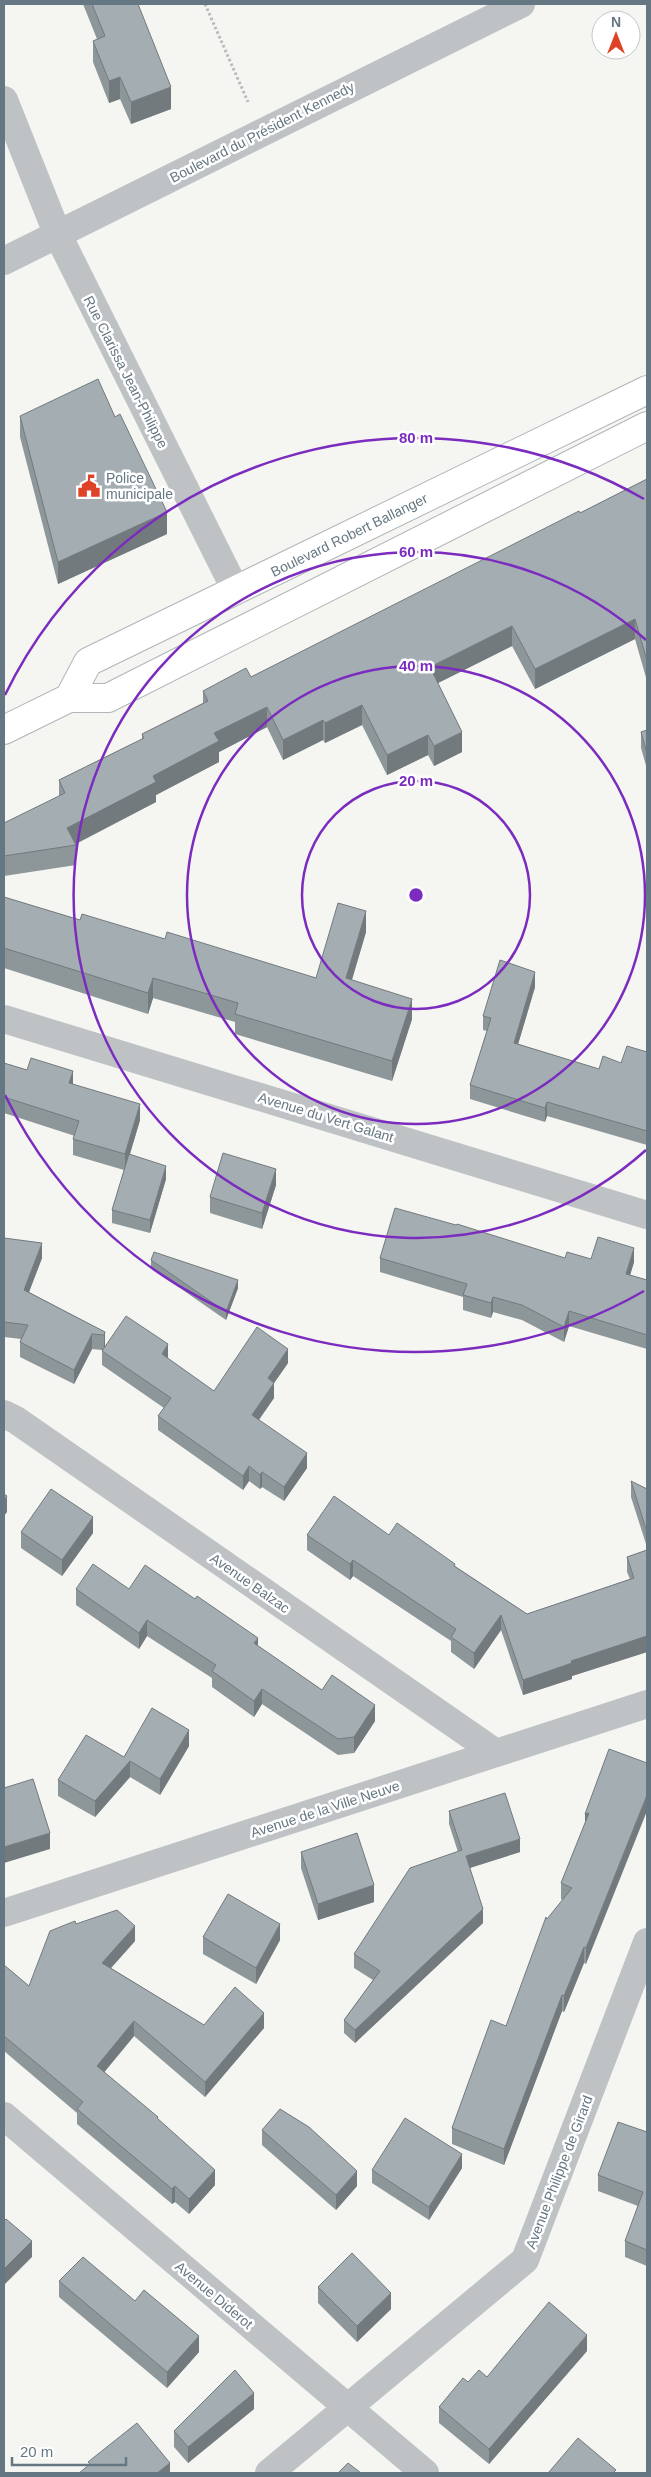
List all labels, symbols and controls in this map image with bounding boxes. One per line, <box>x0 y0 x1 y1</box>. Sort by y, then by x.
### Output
north arrow <box>591 10 641 60</box>
text: N <box>611 14 621 30</box>
street label: Boulevard du Président Kennedy <box>167 78 357 186</box>
street label: Rue Clarissa Jean-Philippe <box>81 293 172 451</box>
text: 80 m <box>399 429 433 446</box>
place label: Police municipale <box>106 470 173 502</box>
public building icon: Police municipale <box>76 473 102 499</box>
street label: Boulevard Robert Ballanger <box>268 490 430 580</box>
text: 60 m <box>399 543 433 560</box>
text: 40 m <box>399 657 433 674</box>
text: 20 m <box>399 772 433 789</box>
centre of rings <box>407 886 425 904</box>
street label: Avenue du Vert Galant <box>256 1089 396 1145</box>
street label: Avenue Balzac <box>207 1550 293 1616</box>
street label: Avenue de la Ville Neuve <box>248 1777 402 1841</box>
street label: Avenue Philippe de Girard <box>522 2093 596 2251</box>
street label: Avenue Diderot <box>172 2258 256 2332</box>
scale bar <box>12 2434 126 2466</box>
text: 20 m <box>20 2443 53 2460</box>

